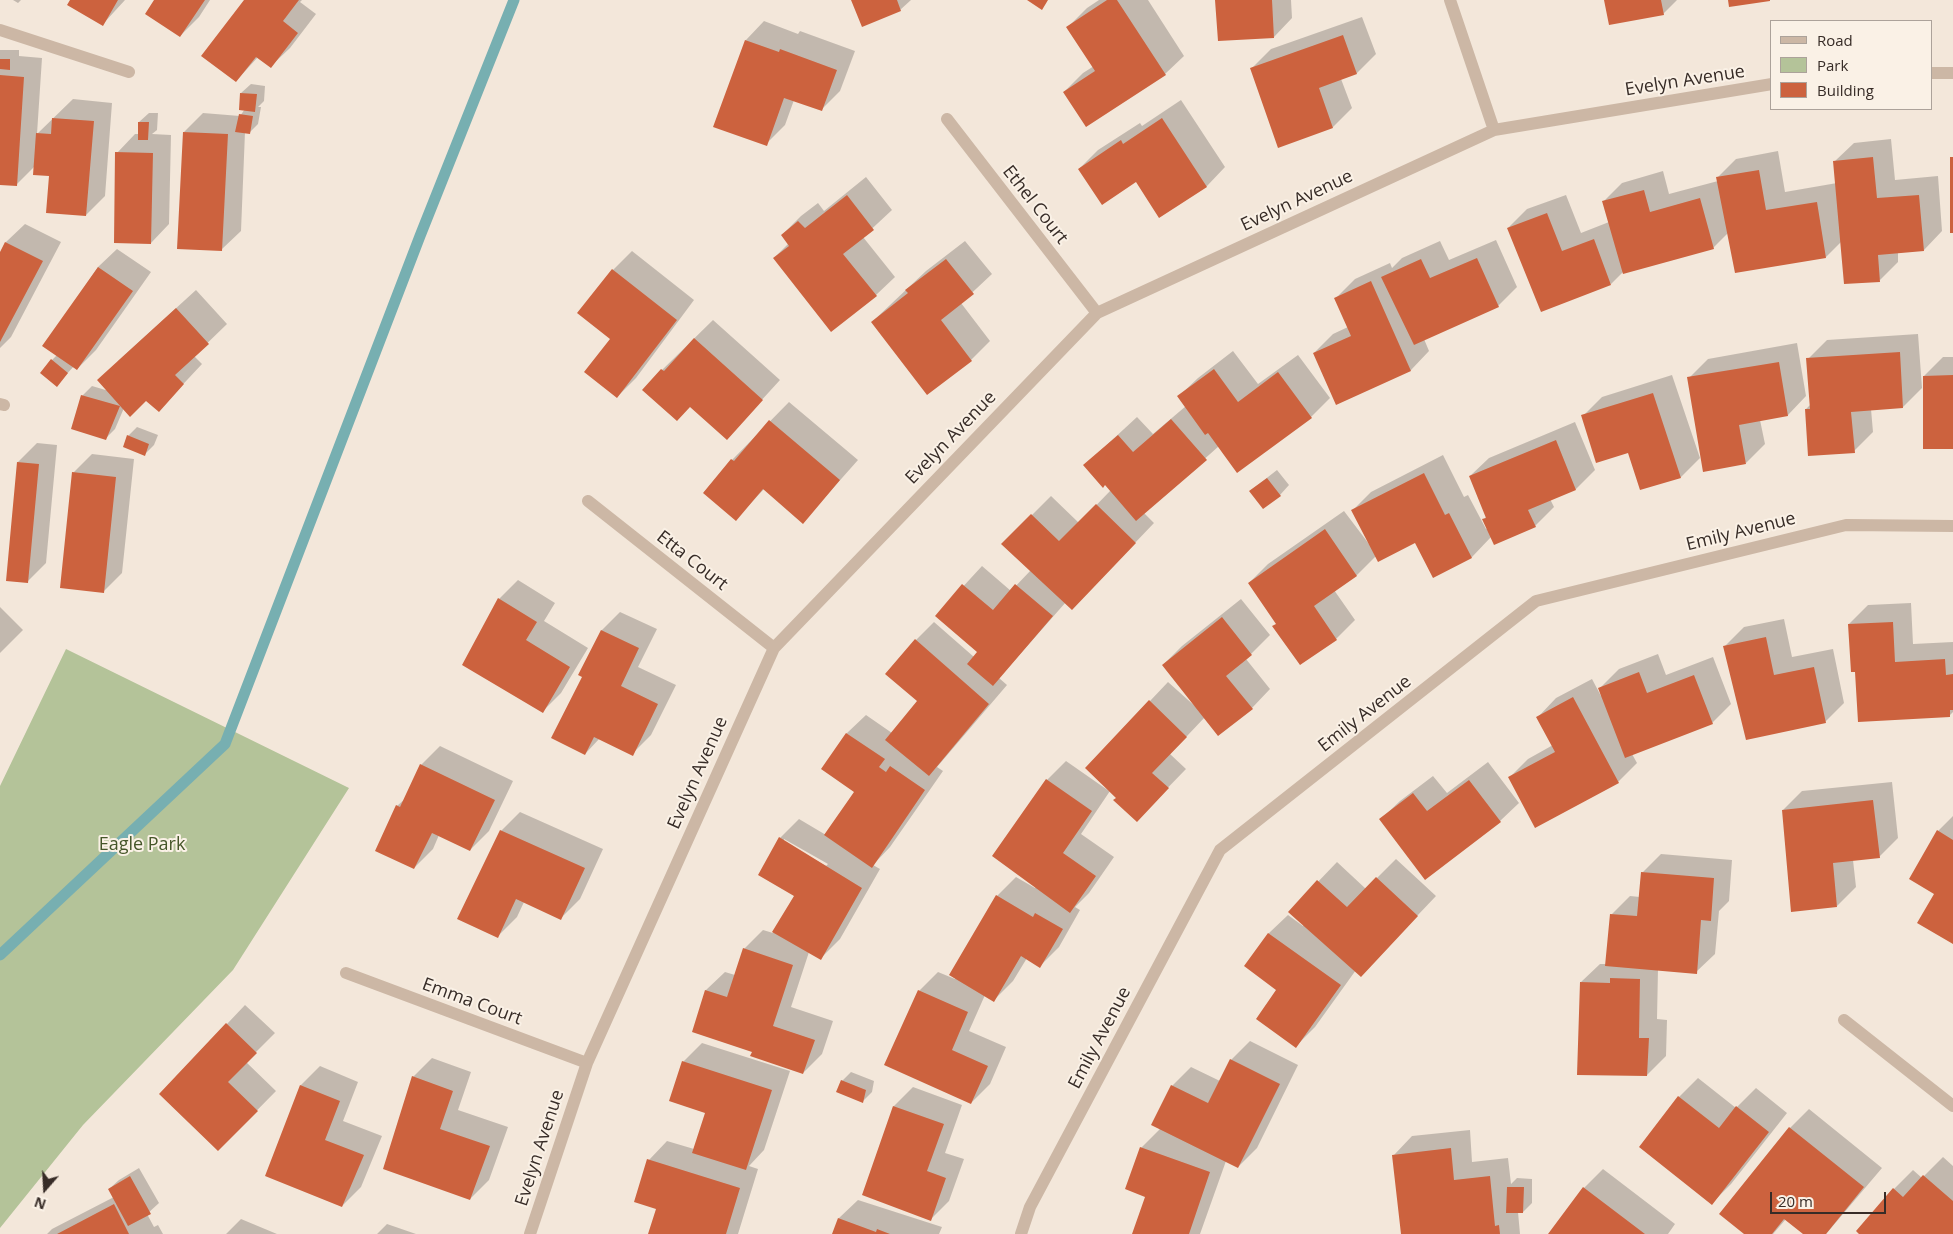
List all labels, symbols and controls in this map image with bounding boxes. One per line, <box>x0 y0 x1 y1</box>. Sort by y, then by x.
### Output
legend <box>1770 20 1933 110</box>
text: Road <box>1817 30 1853 50</box>
text: Park <box>1817 55 1848 75</box>
street label: Evelyn Avenue <box>1624 61 1746 101</box>
text: Building <box>1817 80 1874 100</box>
street label: Ethel Court <box>998 161 1072 249</box>
street label: Evelyn Avenue <box>1238 166 1356 236</box>
street label: Evelyn Avenue <box>901 387 1001 489</box>
street label: Emily Avenue <box>1684 508 1798 556</box>
street label: Etta Court <box>652 526 732 596</box>
street label: Emily Avenue <box>1314 671 1416 757</box>
street label: Evelyn Avenue <box>664 713 732 833</box>
park label: Eagle Park <box>99 834 185 856</box>
street label: Emma Court <box>419 974 525 1030</box>
street label: Emily Avenue <box>1064 983 1136 1093</box>
street label: Evelyn Avenue <box>511 1087 569 1209</box>
north arrow <box>20 1164 70 1214</box>
scale bar <box>1773 1182 1889 1214</box>
text: 20 m <box>1778 1191 1813 1211</box>
text: N <box>31 1193 48 1214</box>

